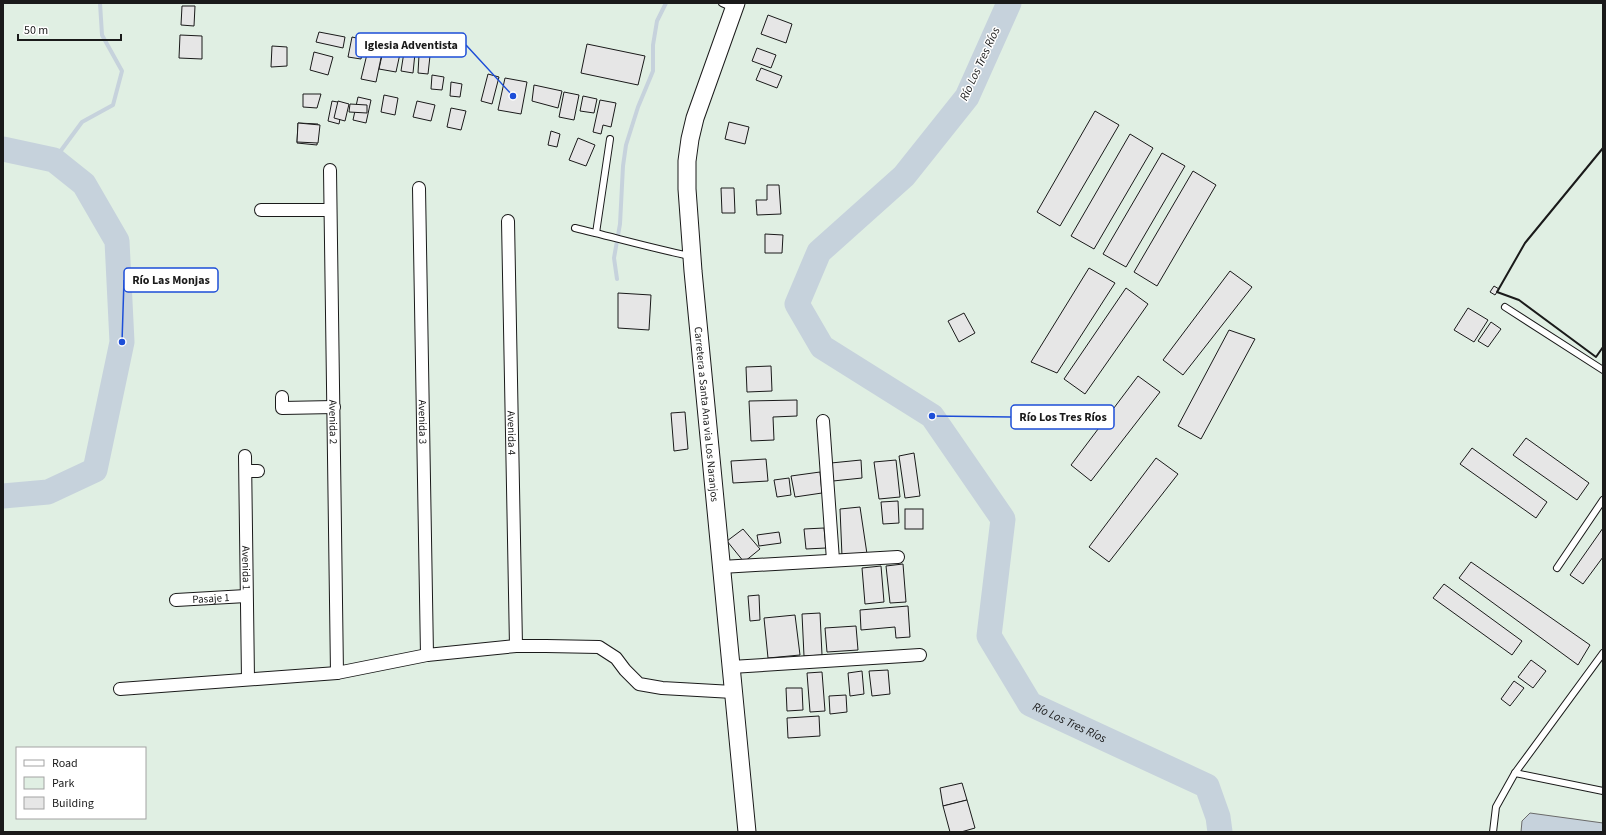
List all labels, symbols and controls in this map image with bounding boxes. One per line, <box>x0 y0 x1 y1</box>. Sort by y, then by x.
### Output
scale bar <box>18 16 121 42</box>
text: 50 m <box>24 22 48 39</box>
water label: Río Los Tres Ríos <box>956 24 1005 104</box>
callout: Iglesia Adventista <box>356 33 466 57</box>
text: Iglesia Adventista <box>364 37 458 54</box>
callout: Río Las Monjas <box>124 268 218 292</box>
text: Río Las Monjas <box>132 272 210 289</box>
street label: Carretera a Santa Ana via Los Naranjos <box>691 326 723 503</box>
street label: Avenida 2 <box>326 400 341 444</box>
street label: Avenida 3 <box>415 400 431 444</box>
callout: Río Los Tres Ríos <box>1011 405 1114 429</box>
text: Río Los Tres Ríos <box>1019 409 1107 426</box>
street label: Avenida 4 <box>504 411 520 456</box>
street label: Avenida 1 <box>239 546 254 590</box>
street label: Pasaje 1 <box>192 589 230 607</box>
water label: Río Los Tres Ríos <box>1030 698 1109 747</box>
legend <box>16 747 146 819</box>
text: Road <box>52 755 78 772</box>
text: Park <box>52 775 74 792</box>
text: Building <box>52 795 94 812</box>

